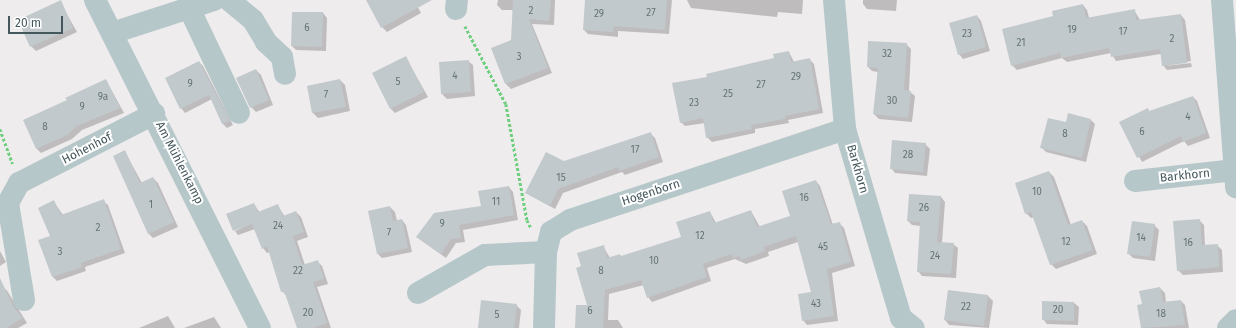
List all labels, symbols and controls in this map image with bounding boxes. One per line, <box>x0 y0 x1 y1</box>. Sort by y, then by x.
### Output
house number: 2 <box>529 6 533 18</box>
scale bar <box>10 8 65 34</box>
house number: 27 <box>646 8 656 20</box>
house number: 29 <box>594 9 604 21</box>
text: 20 m <box>15 16 41 30</box>
house number: 6 <box>304 23 310 35</box>
house number: 19 <box>1067 25 1077 37</box>
house number: 17 <box>1119 27 1127 39</box>
house number: 23 <box>962 29 972 41</box>
house number: 2 <box>1170 34 1174 46</box>
house number: 21 <box>1016 38 1026 50</box>
house number: 32 <box>882 49 892 61</box>
house number: 3 <box>517 52 521 64</box>
house number: 4 <box>452 71 458 83</box>
house number: 29 <box>791 72 801 84</box>
house number: 5 <box>395 77 401 89</box>
house number: 9 <box>187 79 193 91</box>
house number: 27 <box>756 80 766 92</box>
house number: 25 <box>723 89 733 101</box>
house number: 7 <box>324 90 328 102</box>
house number: 9a <box>98 92 108 104</box>
house number: 30 <box>887 96 897 108</box>
house number: 23 <box>689 98 699 110</box>
house number: 9 <box>79 102 85 114</box>
house number: 4 <box>1185 112 1191 124</box>
street label: Am Mühlenkamp <box>152 119 206 207</box>
house number: 8 <box>42 122 48 134</box>
house number: 6 <box>1139 127 1145 139</box>
house number: 8 <box>1062 129 1068 141</box>
street label: Hohenhof <box>60 130 114 168</box>
street label: Barkhorn <box>843 143 871 195</box>
house number: 17 <box>631 145 639 157</box>
house number: 28 <box>903 150 913 162</box>
street label: Barkhorn <box>1159 166 1211 186</box>
house number: 15 <box>556 173 566 185</box>
street label: Hogenborn <box>620 177 682 209</box>
house number: 10 <box>1032 187 1042 199</box>
house number: 16 <box>799 193 809 205</box>
house number: 11 <box>492 197 500 209</box>
house number: 1 <box>149 200 153 212</box>
house number: 26 <box>919 203 929 215</box>
house number: 9 <box>439 219 445 231</box>
house number: 24 <box>273 221 283 233</box>
house number: 2 <box>96 223 100 235</box>
house number: 7 <box>387 228 391 240</box>
house number: 12 <box>695 231 705 243</box>
house number: 14 <box>1136 233 1146 245</box>
house number: 12 <box>1061 237 1071 249</box>
house number: 16 <box>1183 238 1193 250</box>
house number: 45 <box>818 242 828 254</box>
house number: 3 <box>58 247 62 259</box>
house number: 24 <box>930 251 940 263</box>
house number: 10 <box>649 256 659 268</box>
house number: 22 <box>293 266 303 278</box>
house number: 8 <box>598 266 604 278</box>
house number: 43 <box>811 299 821 311</box>
house number: 22 <box>961 302 971 314</box>
house number: 20 <box>1053 305 1063 317</box>
house number: 6 <box>587 306 593 318</box>
house number: 20 <box>303 308 313 320</box>
house number: 18 <box>1156 309 1166 321</box>
house number: 5 <box>494 310 500 322</box>

